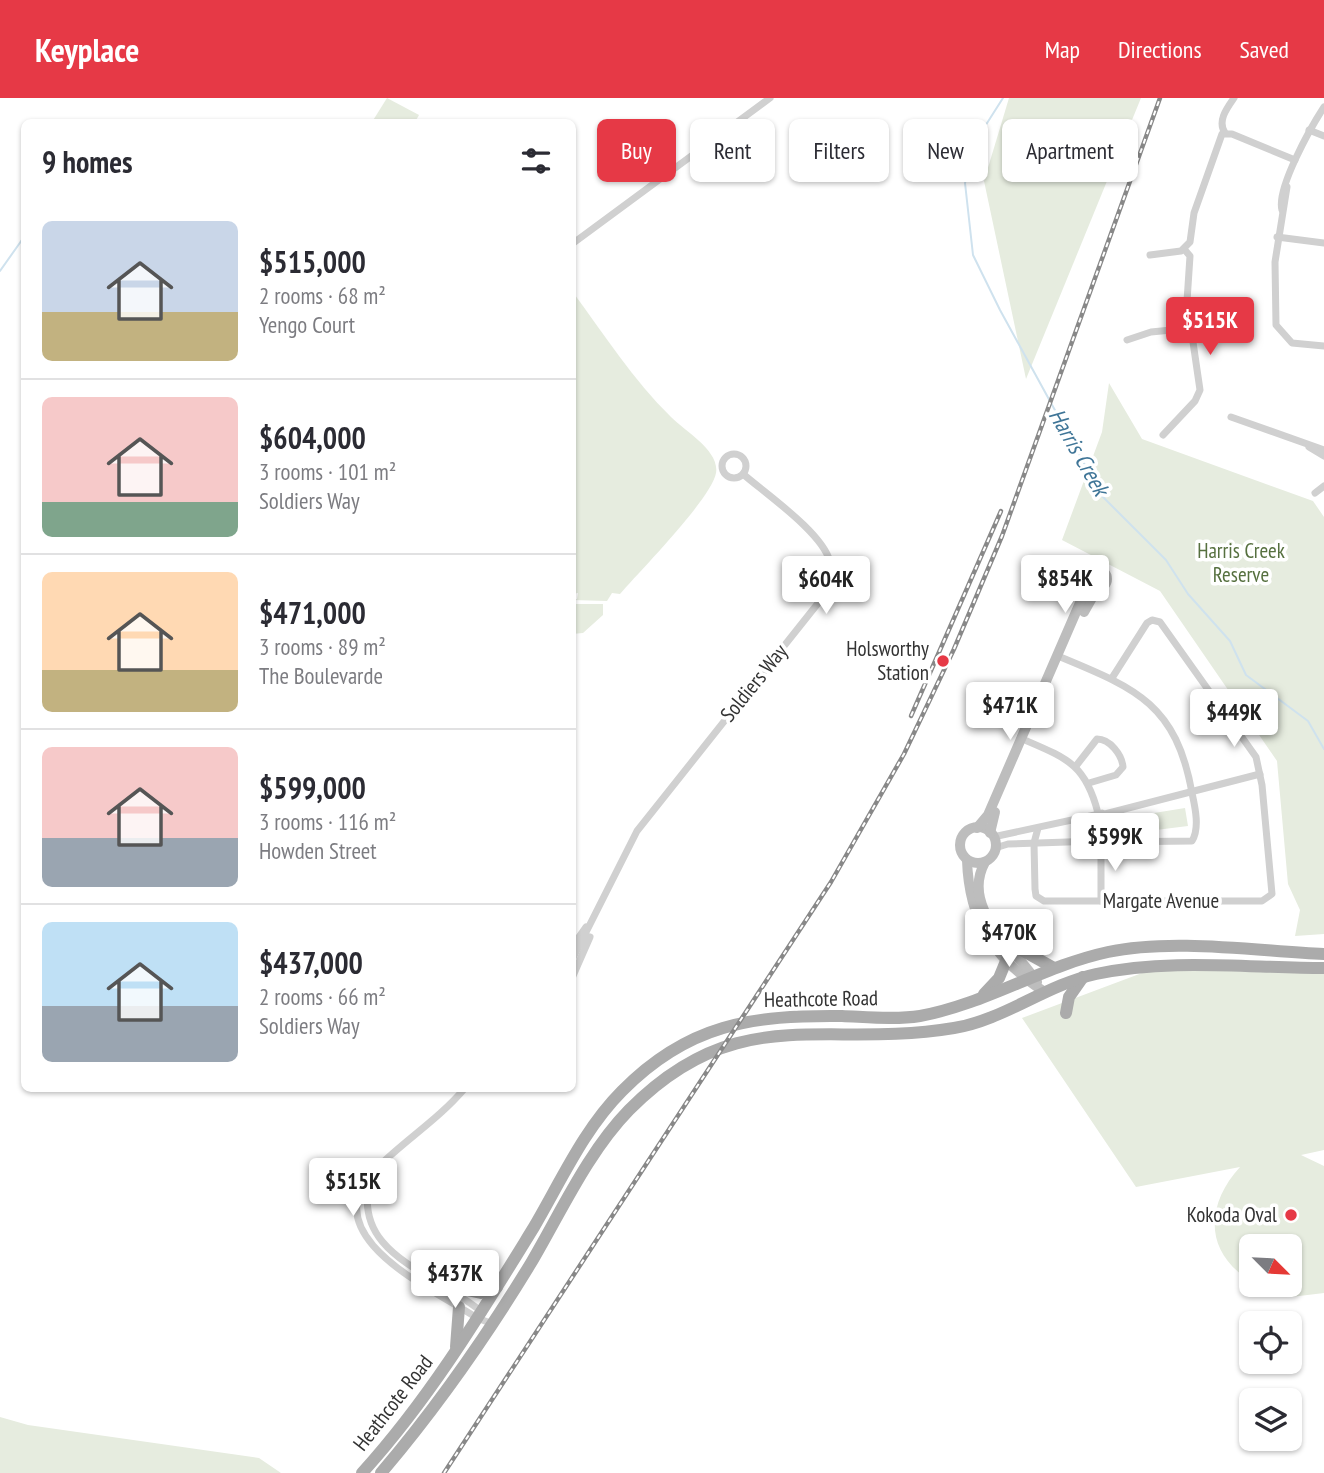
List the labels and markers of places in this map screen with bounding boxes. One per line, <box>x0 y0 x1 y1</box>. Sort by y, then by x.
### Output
pin: $515K <box>1161 298 1259 357</box>
pin: $604K <box>777 556 875 616</box>
pin: $854K <box>1016 556 1114 615</box>
place label: Holsworthy Station <box>846 635 929 686</box>
marker: Holsworthy Station <box>935 653 951 669</box>
pin: $471K <box>961 682 1059 742</box>
pin: $449K <box>1185 690 1283 749</box>
pin: $599K <box>1066 814 1164 873</box>
pin: $470K <box>960 910 1058 969</box>
pin: $515K <box>304 1158 402 1218</box>
place label: Kokoda Oval <box>1187 1201 1277 1228</box>
marker: Kokoda Oval <box>1283 1207 1299 1223</box>
pin: $437K <box>406 1250 504 1310</box>

